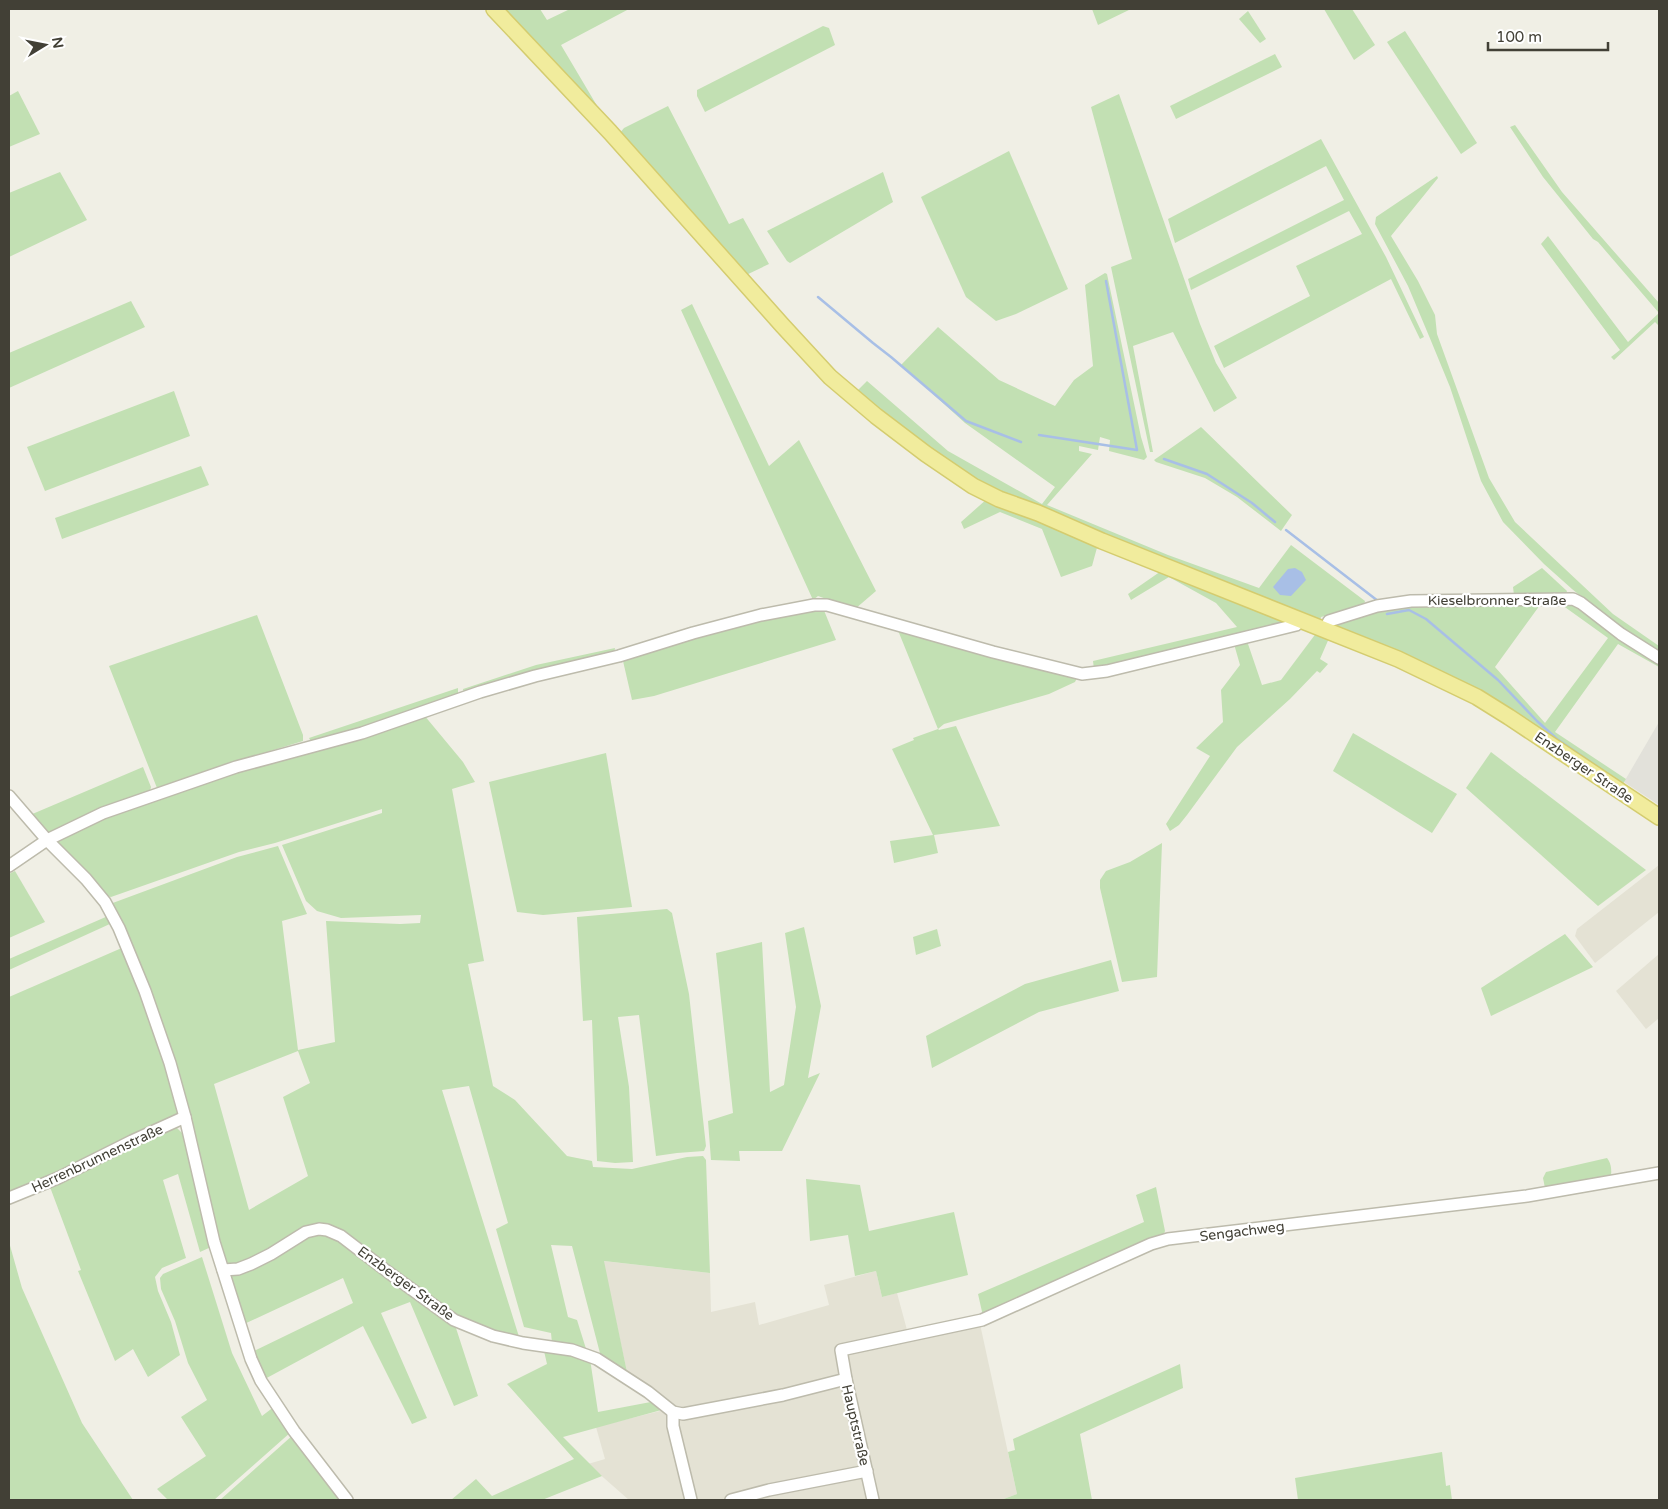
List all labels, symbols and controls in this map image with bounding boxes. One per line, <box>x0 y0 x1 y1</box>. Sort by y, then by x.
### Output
north arrow <box>20 20 70 70</box>
scale bar <box>1488 20 1608 52</box>
text: 100 m <box>1496 28 1542 46</box>
text: N <box>48 36 67 50</box>
street label: Kieselbronner Straße <box>1428 592 1566 609</box>
street label: Enzberger Straße <box>1531 728 1636 807</box>
street label: Herrenbrunnenstraße <box>29 1120 166 1196</box>
street label: Sengachweg <box>1199 1218 1285 1245</box>
street label: Enzberger Straße <box>354 1243 457 1324</box>
street label: Hauptstraße <box>838 1383 873 1467</box>

